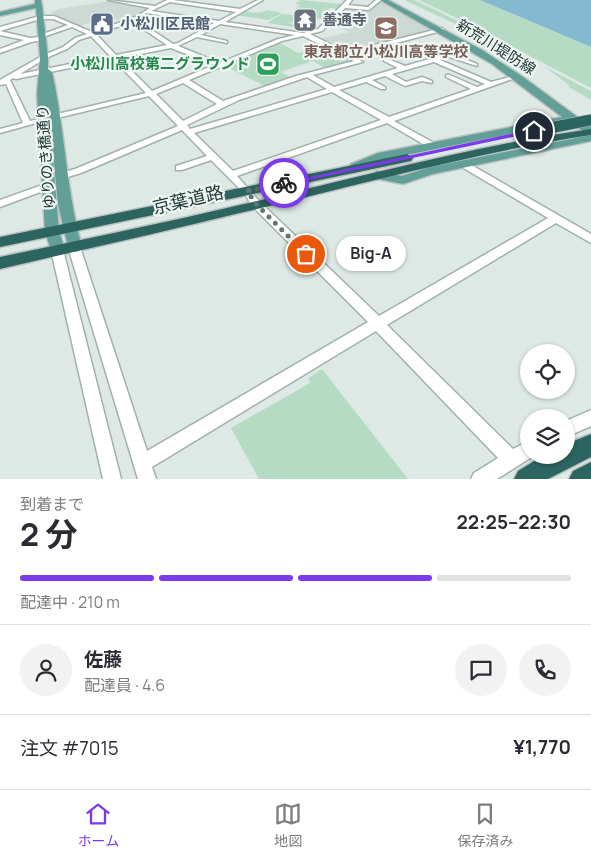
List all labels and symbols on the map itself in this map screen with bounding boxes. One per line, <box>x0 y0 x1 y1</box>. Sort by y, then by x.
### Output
temple icon: 善通寺 <box>292 7 318 33</box>
place label: 善通寺 <box>322 9 367 30</box>
public building icon: 小松川区民館 <box>89 11 115 37</box>
place label: 小松川区民館 <box>120 13 210 34</box>
street label: 新荒川堤防線 <box>453 14 540 79</box>
school or university icon: 東京都立小松川高等学校 <box>373 15 399 41</box>
place label: 東京都立小松川高等学校 <box>303 41 469 62</box>
sports icon: 小松川高校第二グラウンド <box>255 51 281 77</box>
place label: 小松川高校第二グラウンド <box>70 53 250 74</box>
street label: ゆりのき橋通り <box>31 104 60 210</box>
pin <box>513 110 555 152</box>
courier <box>259 158 309 208</box>
street label: 京葉道路 <box>150 179 226 219</box>
pin <box>285 233 327 275</box>
callout: Big-A <box>336 236 406 272</box>

